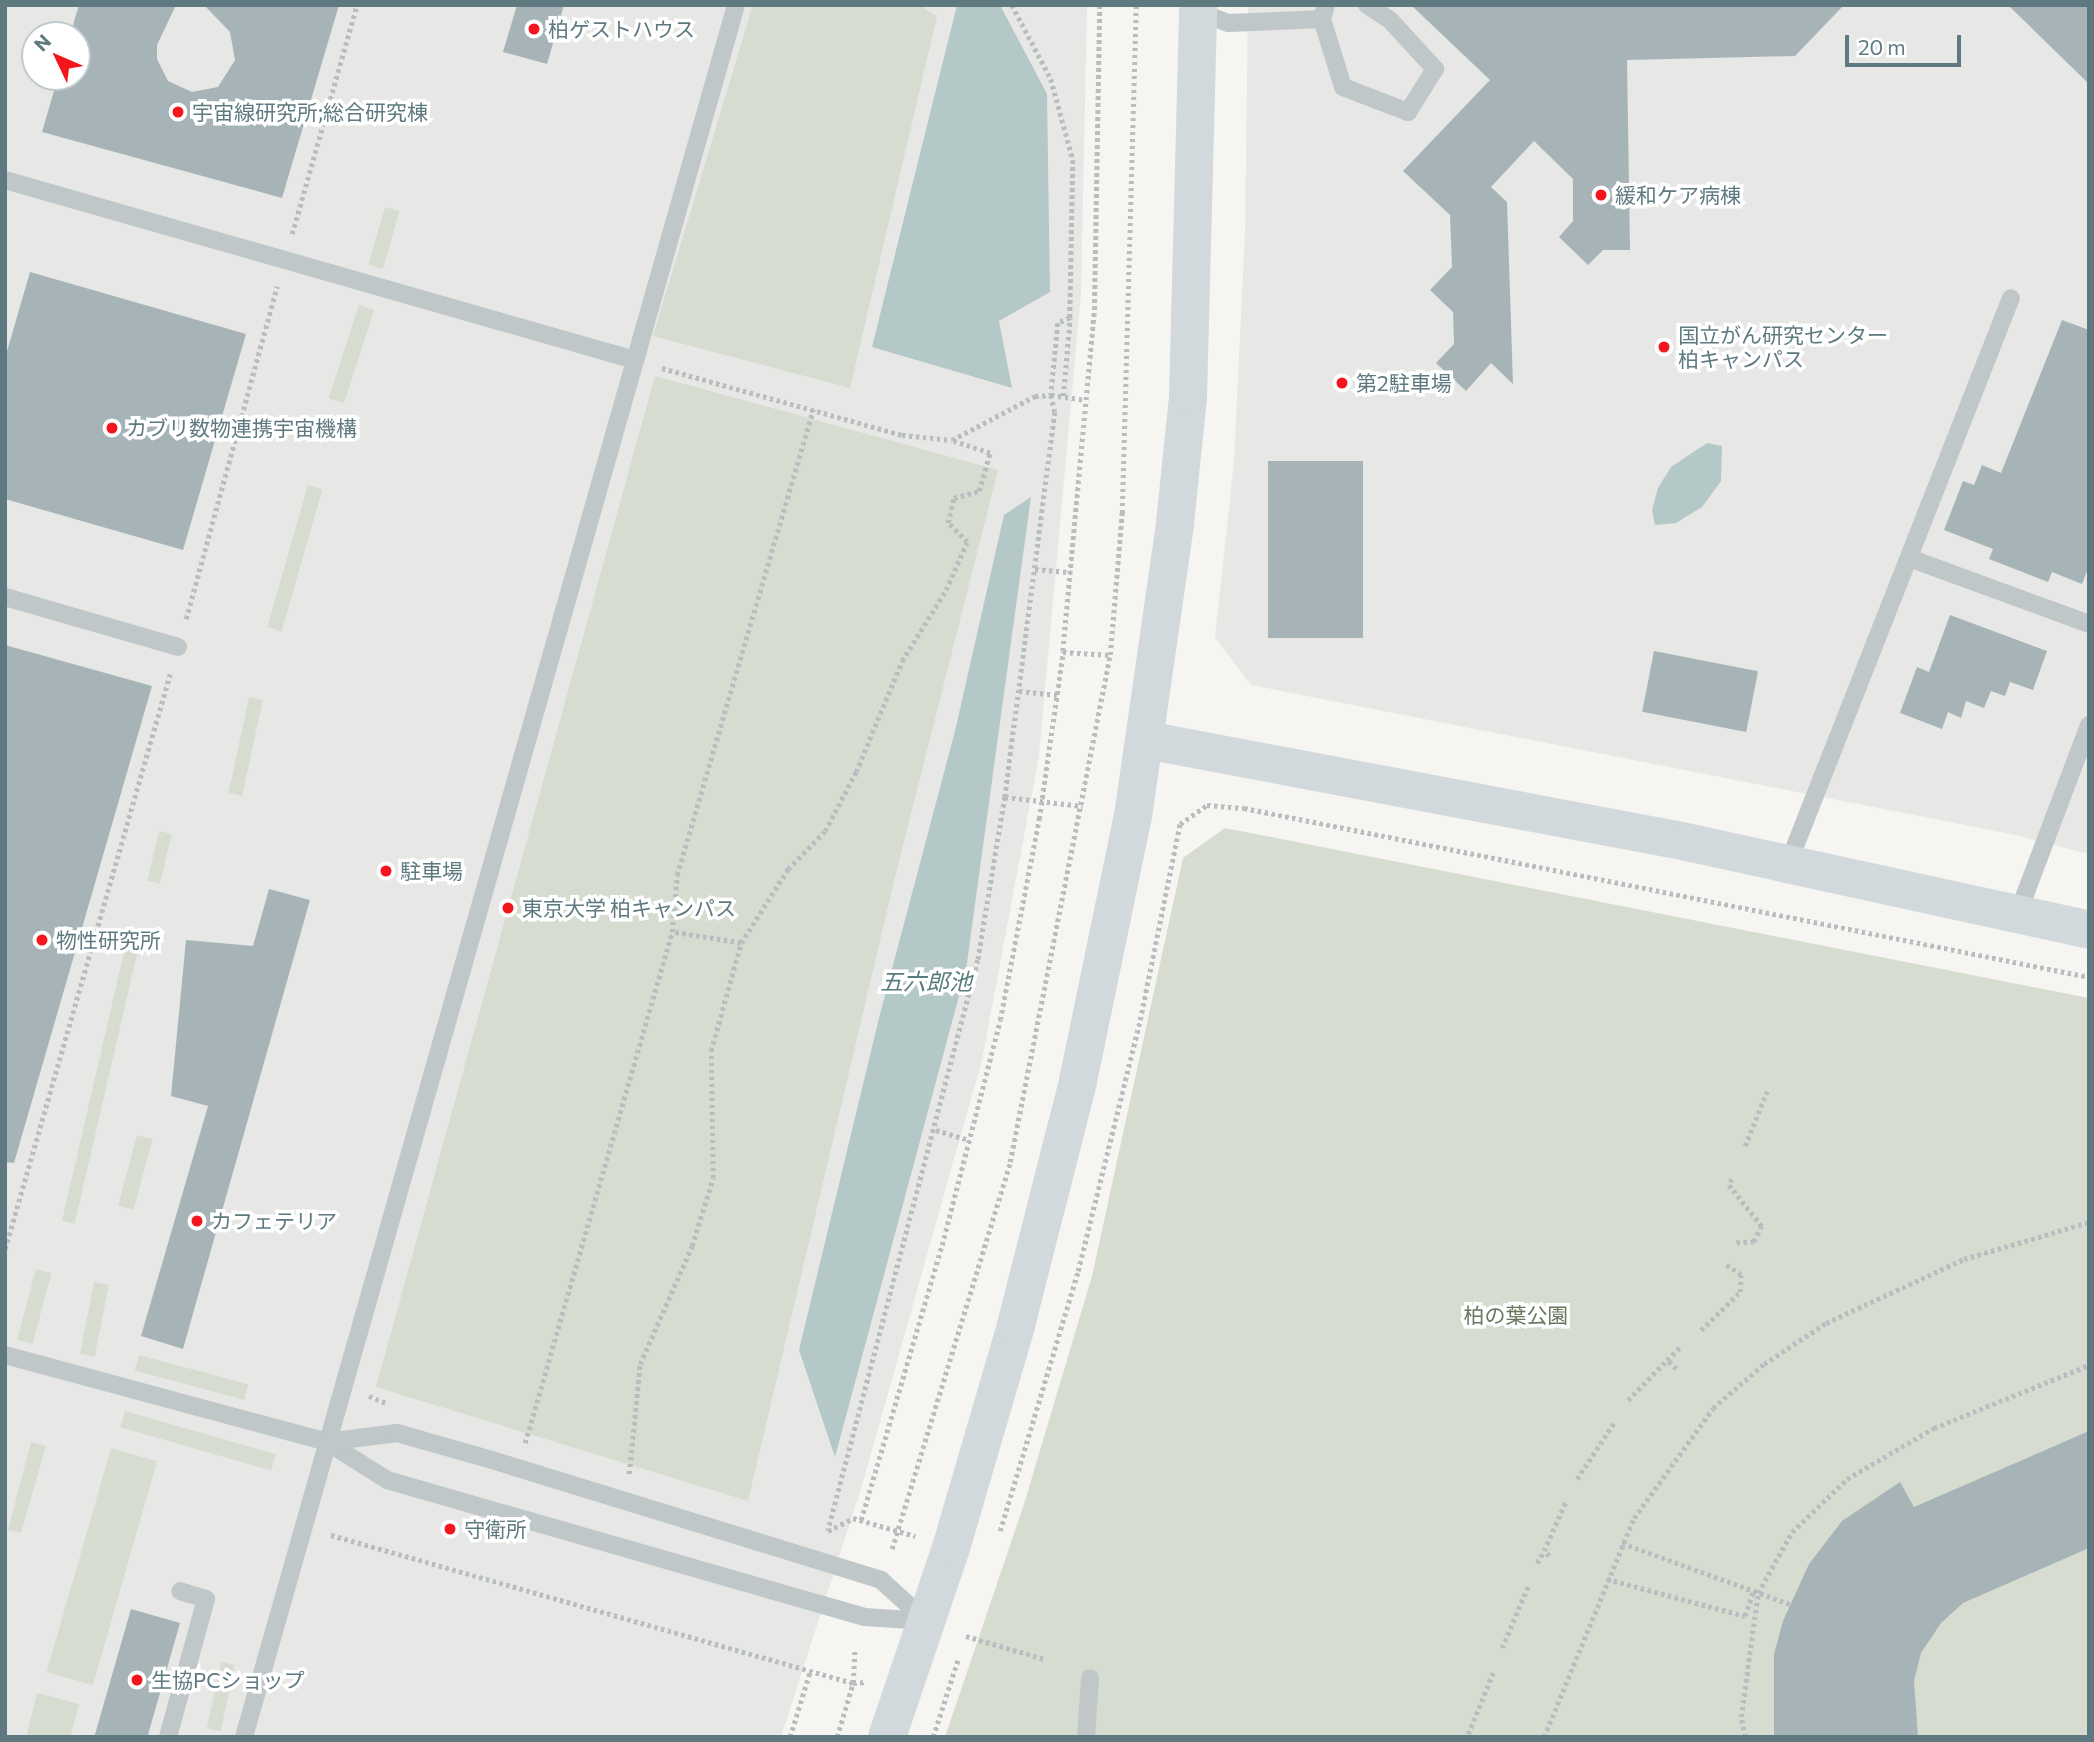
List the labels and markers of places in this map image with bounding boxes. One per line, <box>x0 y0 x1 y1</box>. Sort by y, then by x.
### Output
place label: 柏ゲストハウス <box>548 16 695 42</box>
marker: 柏ゲストハウス <box>526 21 542 37</box>
place label: 宇宙線研究所;総合研究棟 <box>192 99 428 125</box>
marker: 宇宙線研究所;総合研究棟 <box>170 104 186 120</box>
place label: 緩和ケア病棟 <box>1615 182 1741 208</box>
marker: 緩和ケア病棟 <box>1593 187 1609 203</box>
place label: 国立がん研究センター 柏キャンパス <box>1678 322 1888 372</box>
marker: 国立がん研究センター 柏キャンパス <box>1656 339 1672 355</box>
place label: 第2駐車場 <box>1356 370 1452 396</box>
marker: 第2駐車場 <box>1334 375 1350 391</box>
place label: カブリ数物連携宇宙機構 <box>126 415 357 441</box>
marker: カブリ数物連携宇宙機構 <box>104 420 120 436</box>
place label: 駐車場 <box>400 858 463 884</box>
marker: 駐車場 <box>378 863 394 879</box>
place label: 東京大学 柏キャンパス <box>522 895 736 921</box>
marker: 東京大学 柏キャンパス <box>500 900 516 916</box>
place label: 物性研究所 <box>56 927 161 953</box>
marker: 物性研究所 <box>34 932 50 948</box>
place label: カフェテリア <box>211 1208 337 1234</box>
marker: カフェテリア <box>189 1213 205 1229</box>
place label: 守衛所 <box>464 1516 527 1542</box>
marker: 守衛所 <box>442 1521 458 1537</box>
place label: 生協PCショップ <box>151 1667 305 1693</box>
marker: 生協PCショップ <box>129 1672 145 1688</box>

